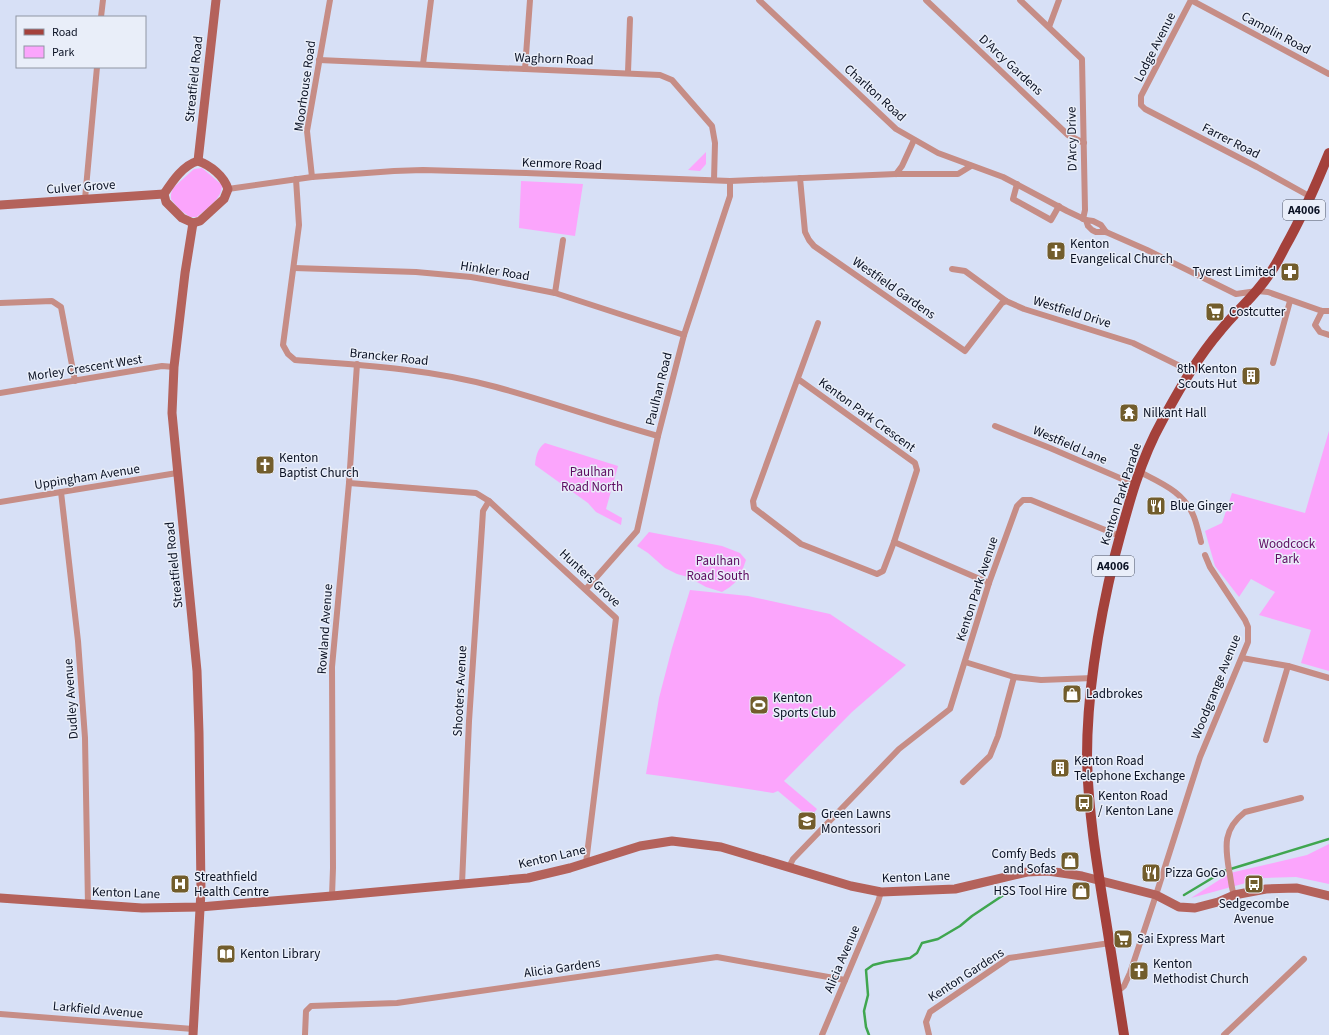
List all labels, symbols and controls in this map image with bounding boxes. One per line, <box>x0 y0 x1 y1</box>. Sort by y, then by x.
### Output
street label: Camplin Road <box>1238 7 1314 59</box>
street label: Lodge Avenue <box>1130 9 1180 85</box>
legend <box>16 16 146 68</box>
text: Road <box>52 24 78 41</box>
street label: D'Arcy Gardens <box>975 31 1047 100</box>
street label: Streatfield Road <box>181 35 207 123</box>
street label: Moorhouse Road <box>290 39 320 133</box>
text: Park <box>52 44 74 61</box>
street label: Waghorn Road <box>514 49 594 69</box>
street label: Charlton Road <box>840 60 910 126</box>
street label: D'Arcy Drive <box>1062 106 1082 172</box>
street label: Farrer Road <box>1199 119 1263 163</box>
street label: Kenmore Road <box>522 154 602 174</box>
street label: Culver Grove <box>46 176 116 198</box>
road number: A4006 <box>1283 200 1325 220</box>
place label: Kenton Evangelical Church <box>1070 235 1173 268</box>
church icon: Kenton Evangelical Church <box>1045 240 1067 262</box>
street label: Westfield Gardens <box>849 253 940 324</box>
street label: Hinkler Road <box>459 257 531 285</box>
pharmacy icon: Tyerest Limited <box>1279 261 1301 283</box>
place label: Tyerest Limited <box>1193 263 1276 281</box>
street label: Westfield Drive <box>1031 292 1113 332</box>
supermarket icon: Costcutter <box>1204 301 1226 323</box>
place label: Costcutter <box>1229 303 1286 321</box>
street label: Brancker Road <box>349 344 429 370</box>
street label: Morley Crescent West <box>26 350 144 386</box>
street label: Paulhan Road <box>641 350 677 428</box>
place label: 8th Kenton Scouts Hut <box>1177 360 1238 393</box>
building icon: 8th Kenton Scouts Hut <box>1240 365 1262 387</box>
street label: Kenton Park Crescent <box>815 374 920 457</box>
temple icon: Nilkant Hall <box>1118 402 1140 424</box>
place label: Nilkant Hall <box>1143 404 1207 422</box>
street label: Westfield Lane <box>1030 421 1110 469</box>
street label: Kenton Park Parade <box>1096 441 1146 547</box>
place label: Kenton Baptist Church <box>279 449 359 482</box>
church icon: Kenton Baptist Church <box>254 454 276 476</box>
street label: Uppingham Avenue <box>33 460 141 494</box>
park label: Paulhan Road North <box>561 463 623 496</box>
restaurant icon: Blue Ginger <box>1145 495 1167 517</box>
place label: Blue Ginger <box>1170 497 1233 515</box>
street label: Streatfield Road <box>161 521 187 609</box>
street label: Kenton Park Avenue <box>952 534 1002 644</box>
park label: Woodcock Park <box>1259 535 1316 568</box>
street label: Hunters Grove <box>555 545 625 611</box>
park label: Paulhan Road South <box>686 552 750 585</box>
road number: A4006 <box>1092 556 1134 576</box>
street label: Rowland Avenue <box>313 583 337 675</box>
street label: Woodgrange Avenue <box>1187 632 1245 742</box>
street label: Shooters Avenue <box>449 645 471 737</box>
street label: Dudley Avenue <box>59 658 83 740</box>
shop icon: Ladbrokes <box>1061 683 1083 705</box>
place label: Ladbrokes <box>1086 685 1143 703</box>
place label: Kenton Sports Club <box>773 689 836 722</box>
sports icon: Kenton Sports Club <box>748 694 770 716</box>
place label: Kenton Road Telephone Exchange <box>1074 752 1185 785</box>
building icon: Kenton Road Telephone Exchange <box>1049 757 1071 779</box>
place label: Kenton Road / Kenton Lane <box>1098 787 1174 820</box>
bus stop icon: Kenton Road / Kenton Lane <box>1073 792 1095 814</box>
place label: Green Lawns Montessori <box>821 805 891 838</box>
school or university icon: Green Lawns Montessori <box>796 810 818 832</box>
street label: Kenton Lane <box>517 841 587 873</box>
place label: Comfy Beds and Sofas <box>992 845 1057 878</box>
shop icon: Comfy Beds and Sofas <box>1059 850 1081 872</box>
restaurant icon: Pizza GoGo <box>1140 862 1162 884</box>
place label: Pizza GoGo <box>1165 864 1226 882</box>
street label: Kenton Lane <box>882 867 950 887</box>
place label: Streathfield Health Centre <box>194 868 269 901</box>
hospital icon: Streathfield Health Centre <box>169 873 191 895</box>
bus stop icon: Sedgecombe Avenue <box>1243 873 1265 895</box>
shop icon: HSS Tool Hire <box>1070 880 1092 902</box>
place label: HSS Tool Hire <box>994 882 1067 900</box>
street label: Kenton Lane <box>92 883 160 903</box>
place label: Sedgecombe Avenue <box>1219 895 1289 928</box>
street label: Alicia Avenue <box>820 922 864 996</box>
supermarket icon: Sai Express Mart <box>1112 928 1134 950</box>
place label: Sai Express Mart <box>1137 930 1226 948</box>
library icon: Kenton Library <box>215 943 237 965</box>
street label: Kenton Gardens <box>925 943 1008 1006</box>
place label: Kenton Library <box>240 945 320 963</box>
street label: Alicia Gardens <box>523 954 602 982</box>
place label: Kenton Methodist Church <box>1153 955 1249 988</box>
church icon: Kenton Methodist Church <box>1128 960 1150 982</box>
street label: Larkfield Avenue <box>52 997 144 1023</box>

